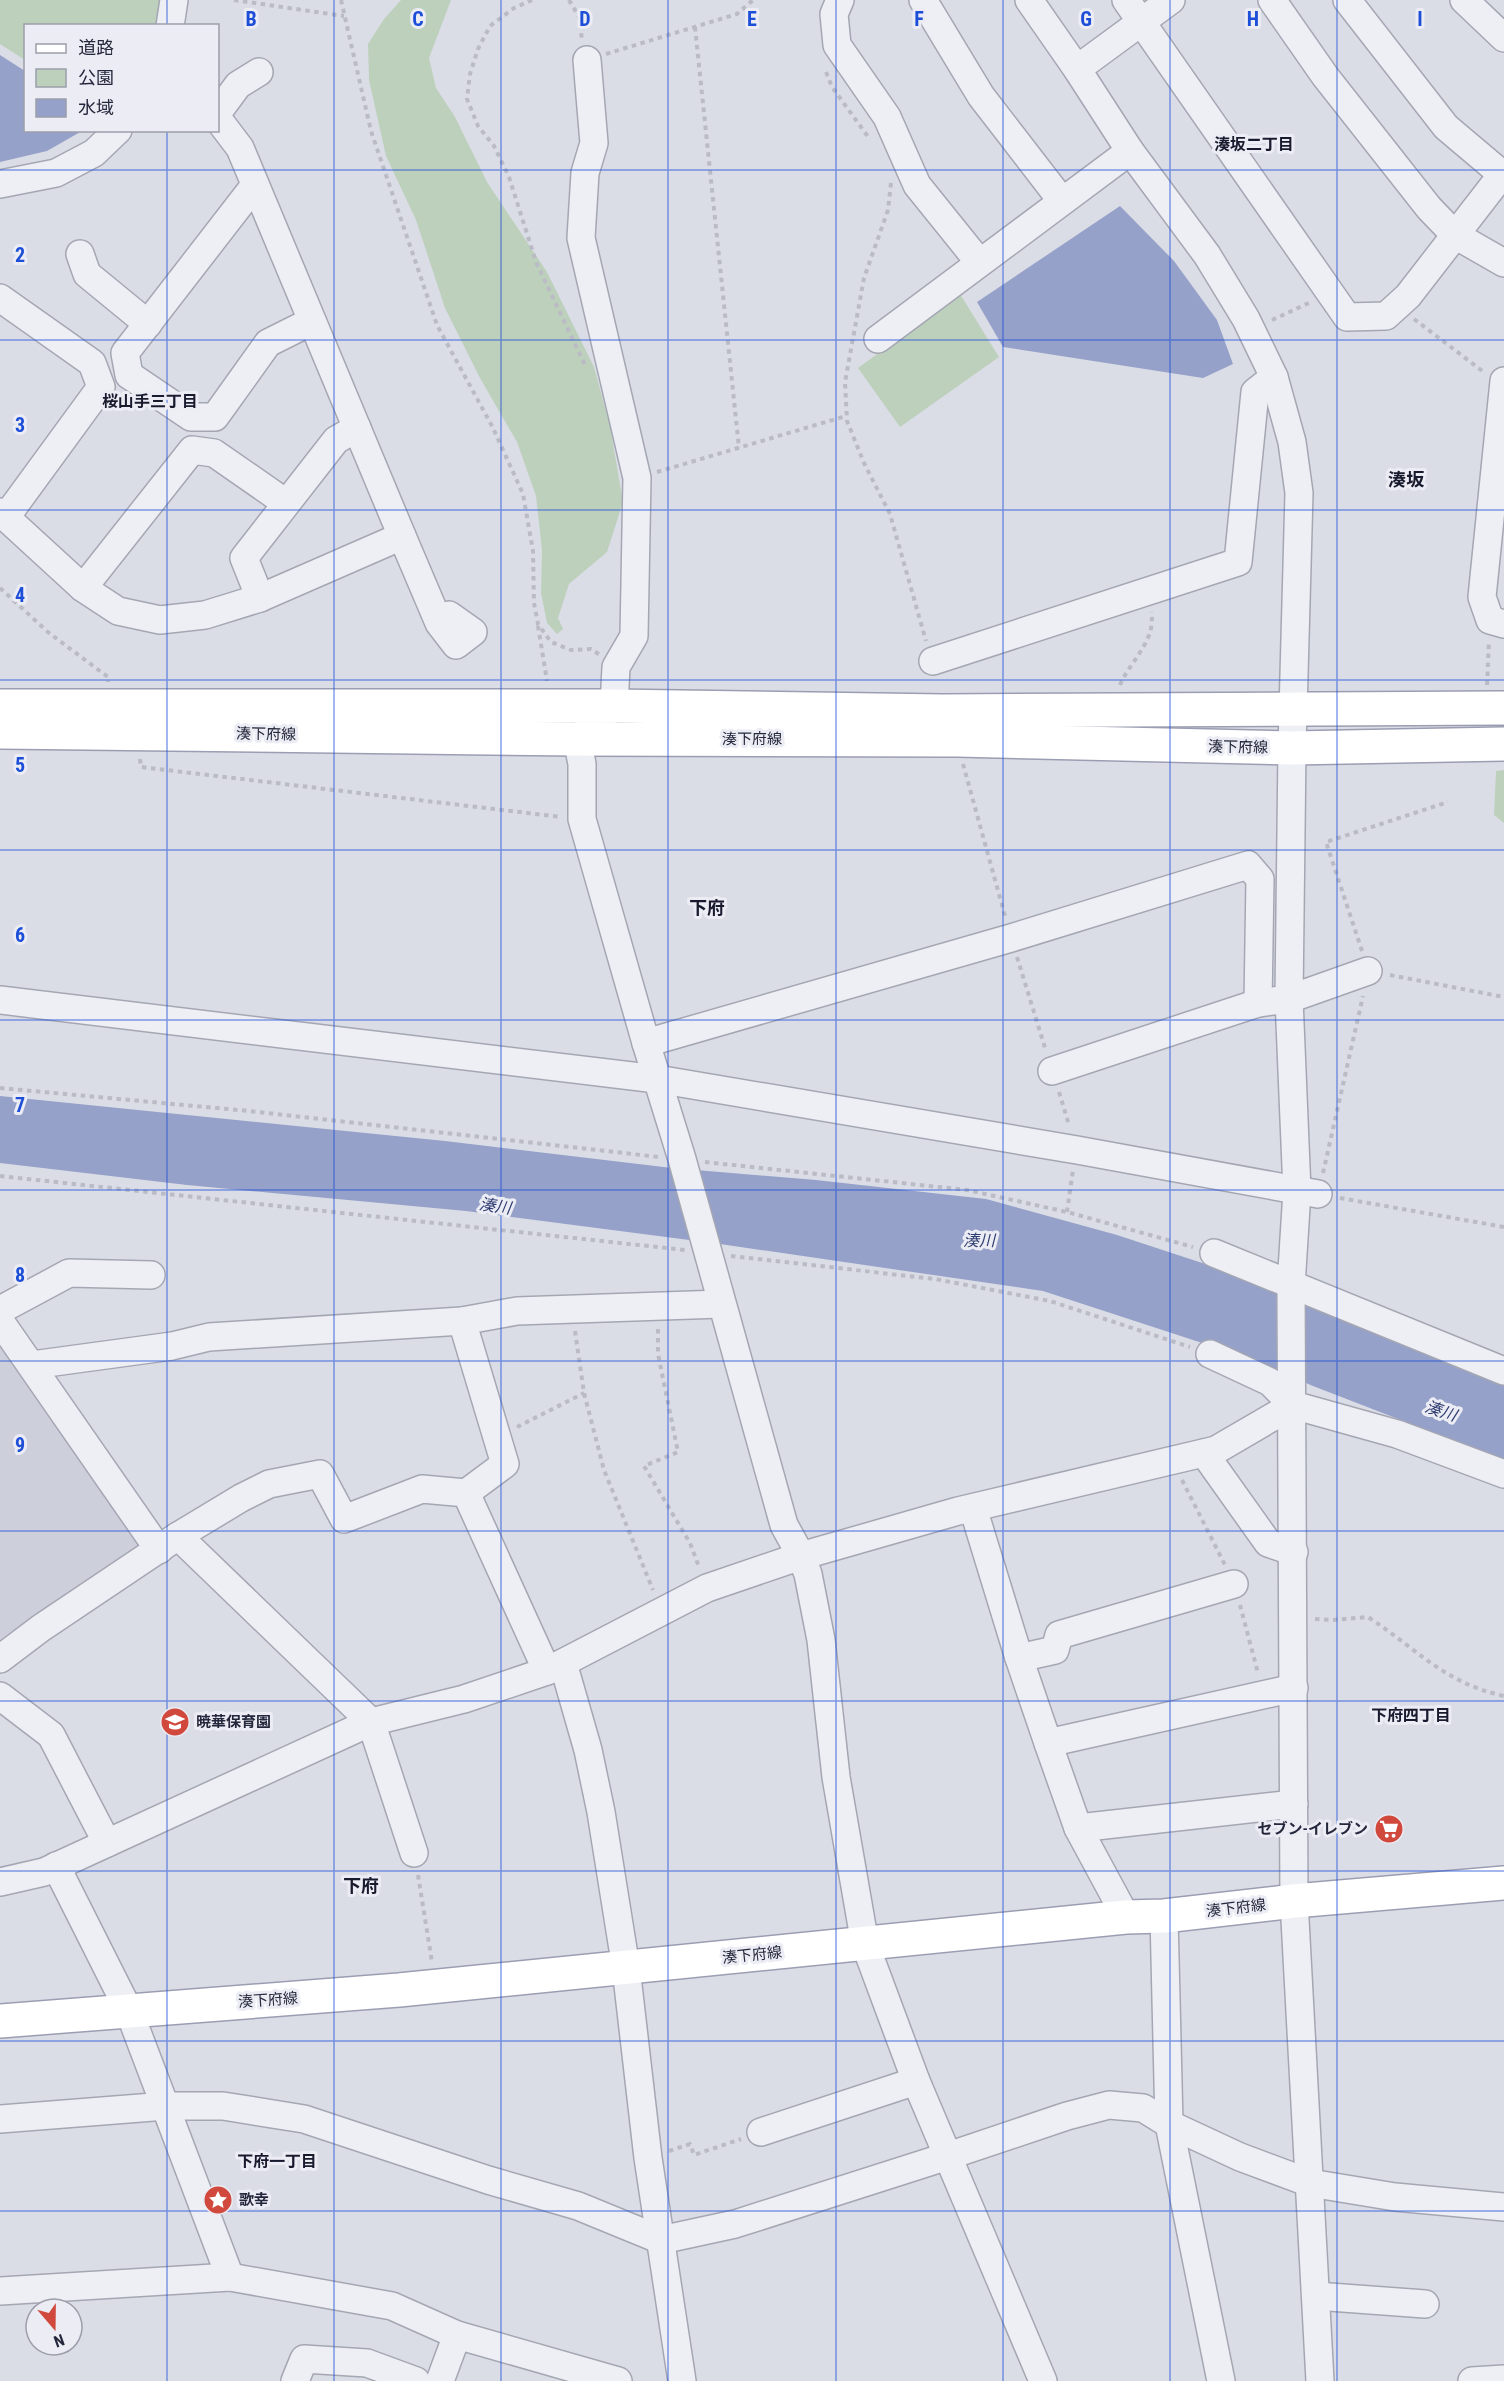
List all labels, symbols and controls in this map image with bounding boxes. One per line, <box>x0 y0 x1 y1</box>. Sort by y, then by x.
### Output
text: B <box>245 7 257 31</box>
text: C <box>412 7 424 31</box>
text: D <box>579 7 591 31</box>
text: E <box>747 7 757 31</box>
text: F <box>914 7 924 31</box>
text: G <box>1080 7 1092 31</box>
text: H <box>1247 7 1259 31</box>
text: I <box>1417 7 1423 31</box>
legend <box>24 24 219 132</box>
text: 道路 <box>78 37 114 58</box>
text: 公園 <box>78 67 114 88</box>
text: 水域 <box>78 97 114 118</box>
district label: 湊坂二丁目 <box>1214 135 1294 154</box>
text: 2 <box>15 243 25 267</box>
district label: 桜山手三丁目 <box>102 392 198 411</box>
text: 3 <box>15 413 25 437</box>
district label: 湊坂 <box>1388 469 1425 490</box>
text: 4 <box>15 583 25 607</box>
street label: 湊下府線 <box>236 724 296 744</box>
street label: 湊下府線 <box>722 730 782 748</box>
street label: 湊下府線 <box>1208 737 1268 757</box>
text: 5 <box>15 753 25 777</box>
district label: 下府 <box>689 897 725 918</box>
text: 6 <box>15 923 25 947</box>
text: 7 <box>15 1093 25 1117</box>
water label: 湊川 <box>478 1194 514 1218</box>
water label: 湊川 <box>963 1231 997 1250</box>
text: 8 <box>15 1263 25 1287</box>
water label: 湊川 <box>1423 1397 1461 1426</box>
text: 9 <box>15 1433 25 1457</box>
school or university icon: 暁華保育園 <box>159 1706 191 1738</box>
district label: 下府四丁目 <box>1371 1706 1451 1725</box>
place label: 暁華保育園 <box>196 1713 271 1731</box>
supermarket icon: セブン-イレブン <box>1373 1813 1405 1845</box>
place label: セブン-イレブン <box>1258 1820 1368 1838</box>
district label: 下府 <box>343 1875 379 1896</box>
street label: 湊下府線 <box>1205 1895 1267 1921</box>
street label: 湊下府線 <box>721 1943 783 1967</box>
street label: 湊下府線 <box>237 1989 299 2011</box>
district label: 下府一丁目 <box>237 2152 317 2171</box>
place icon: 歌幸 <box>202 2184 234 2216</box>
place label: 歌幸 <box>239 2191 269 2209</box>
north arrow <box>24 2297 84 2357</box>
text: N <box>51 2330 67 2351</box>

